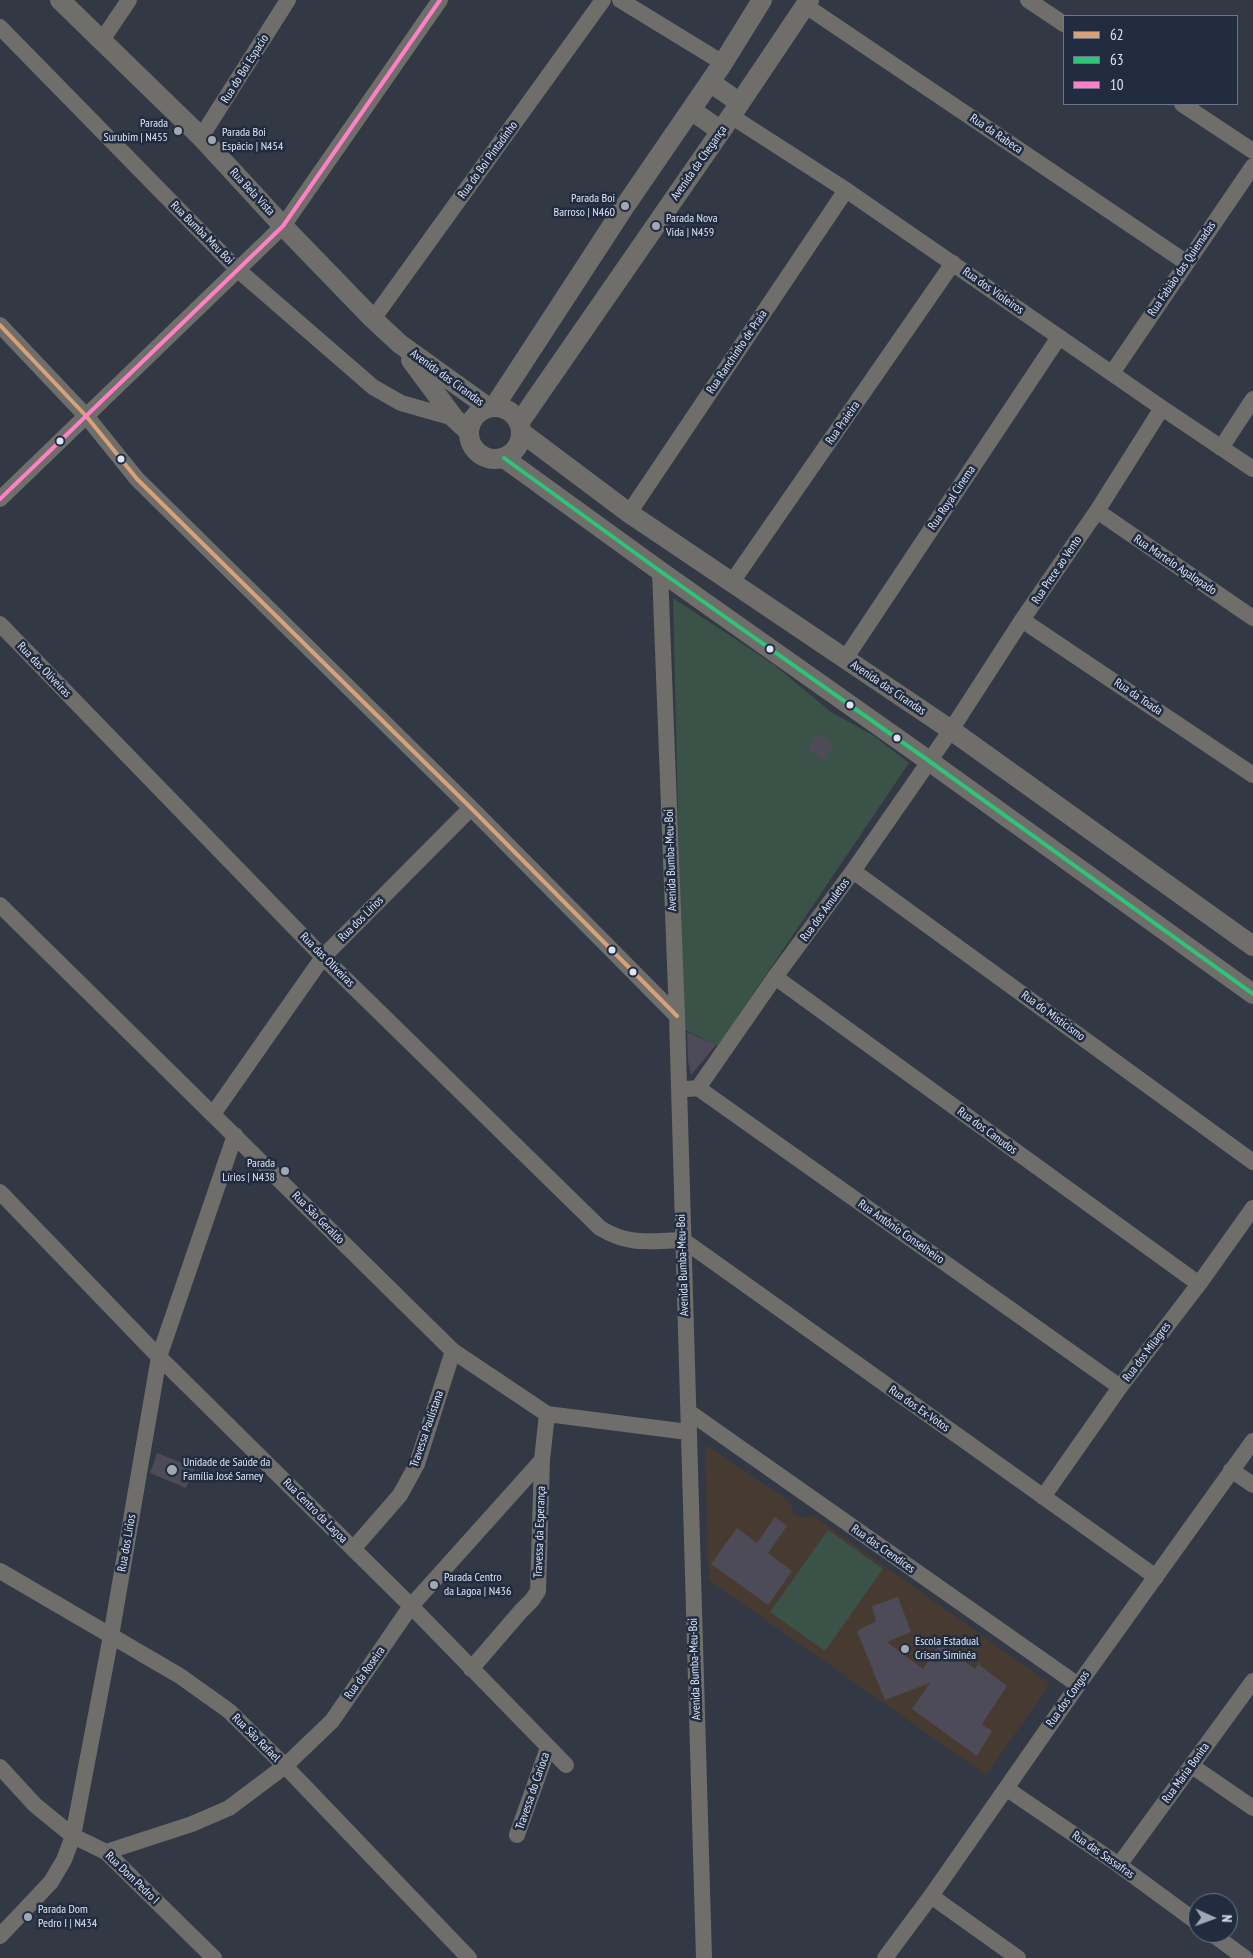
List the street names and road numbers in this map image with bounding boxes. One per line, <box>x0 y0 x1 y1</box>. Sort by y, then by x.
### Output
street label: Rua do Boi Espacio <box>218 32 272 106</box>
street label: Rua da Rabeca <box>967 111 1025 157</box>
street label: Rua do Boi Pintadinho <box>455 118 521 202</box>
street label: Avenida da Chegança <box>668 123 730 203</box>
street label: Rua Bela Vista <box>226 165 278 219</box>
street label: Rua Bumba Meu Boi <box>167 198 237 268</box>
street label: Rua Fabião das Quiemadas <box>1145 219 1219 319</box>
street label: Rua dos Violeiros <box>960 265 1026 317</box>
street label: Rua Ranchinho de Praia <box>704 307 770 397</box>
street label: Avenida das Cirandas <box>407 346 487 410</box>
street label: Rua Praieira <box>823 398 863 448</box>
street label: Rua Royal Cinema <box>925 463 979 533</box>
street label: Rua Martelo Agalopado <box>1131 532 1219 598</box>
street label: Rua Prece ao Vento <box>1029 533 1085 607</box>
street label: Rua das Oliveiras <box>14 639 74 701</box>
street label: Avenida das Cirandas <box>848 658 928 718</box>
street label: Rua da Toada <box>1111 676 1165 718</box>
street label: Avenida Bumba-Meu-Boi <box>662 809 680 911</box>
street label: Rua dos Amuletos <box>797 876 853 944</box>
street label: Rua dos Lírios <box>335 893 387 945</box>
street label: Rua das Oliveiras <box>297 930 357 990</box>
street label: Rua do Misticismo <box>1018 988 1088 1044</box>
street label: Rua dos Canudos <box>954 1105 1020 1157</box>
street label: Rua São Geraldo <box>289 1189 347 1247</box>
street label: Rua Antônio Conselheiro <box>855 1197 947 1267</box>
street label: Avenida Bumba-Meu-Boi <box>674 1214 692 1316</box>
street label: Rua dos Milagres <box>1120 1319 1174 1385</box>
street label: Rua dos Ex-Votos <box>886 1383 952 1435</box>
street label: Travessa Paulistana <box>407 1389 447 1469</box>
street label: Rua Centro da Lagoa <box>280 1476 350 1546</box>
street label: Travessa da Esperança <box>531 1486 549 1578</box>
street label: Rua dos Lírios <box>115 1513 139 1573</box>
street label: Rua das Crendices <box>848 1522 918 1576</box>
street label: Avenida Bumba-Meu-Boi <box>686 1618 704 1720</box>
street label: Rua da Roseira <box>342 1644 388 1702</box>
street label: Rua dos Congos <box>1043 1668 1093 1730</box>
street label: Rua São Rafael <box>229 1711 283 1765</box>
street label: Rua Maria Bonita <box>1159 1740 1213 1806</box>
street label: Travessa do Carioca <box>513 1750 553 1832</box>
street label: Rua das Sassafras <box>1069 1828 1137 1882</box>
street label: Rua Dom Pedro I <box>102 1849 162 1907</box>

